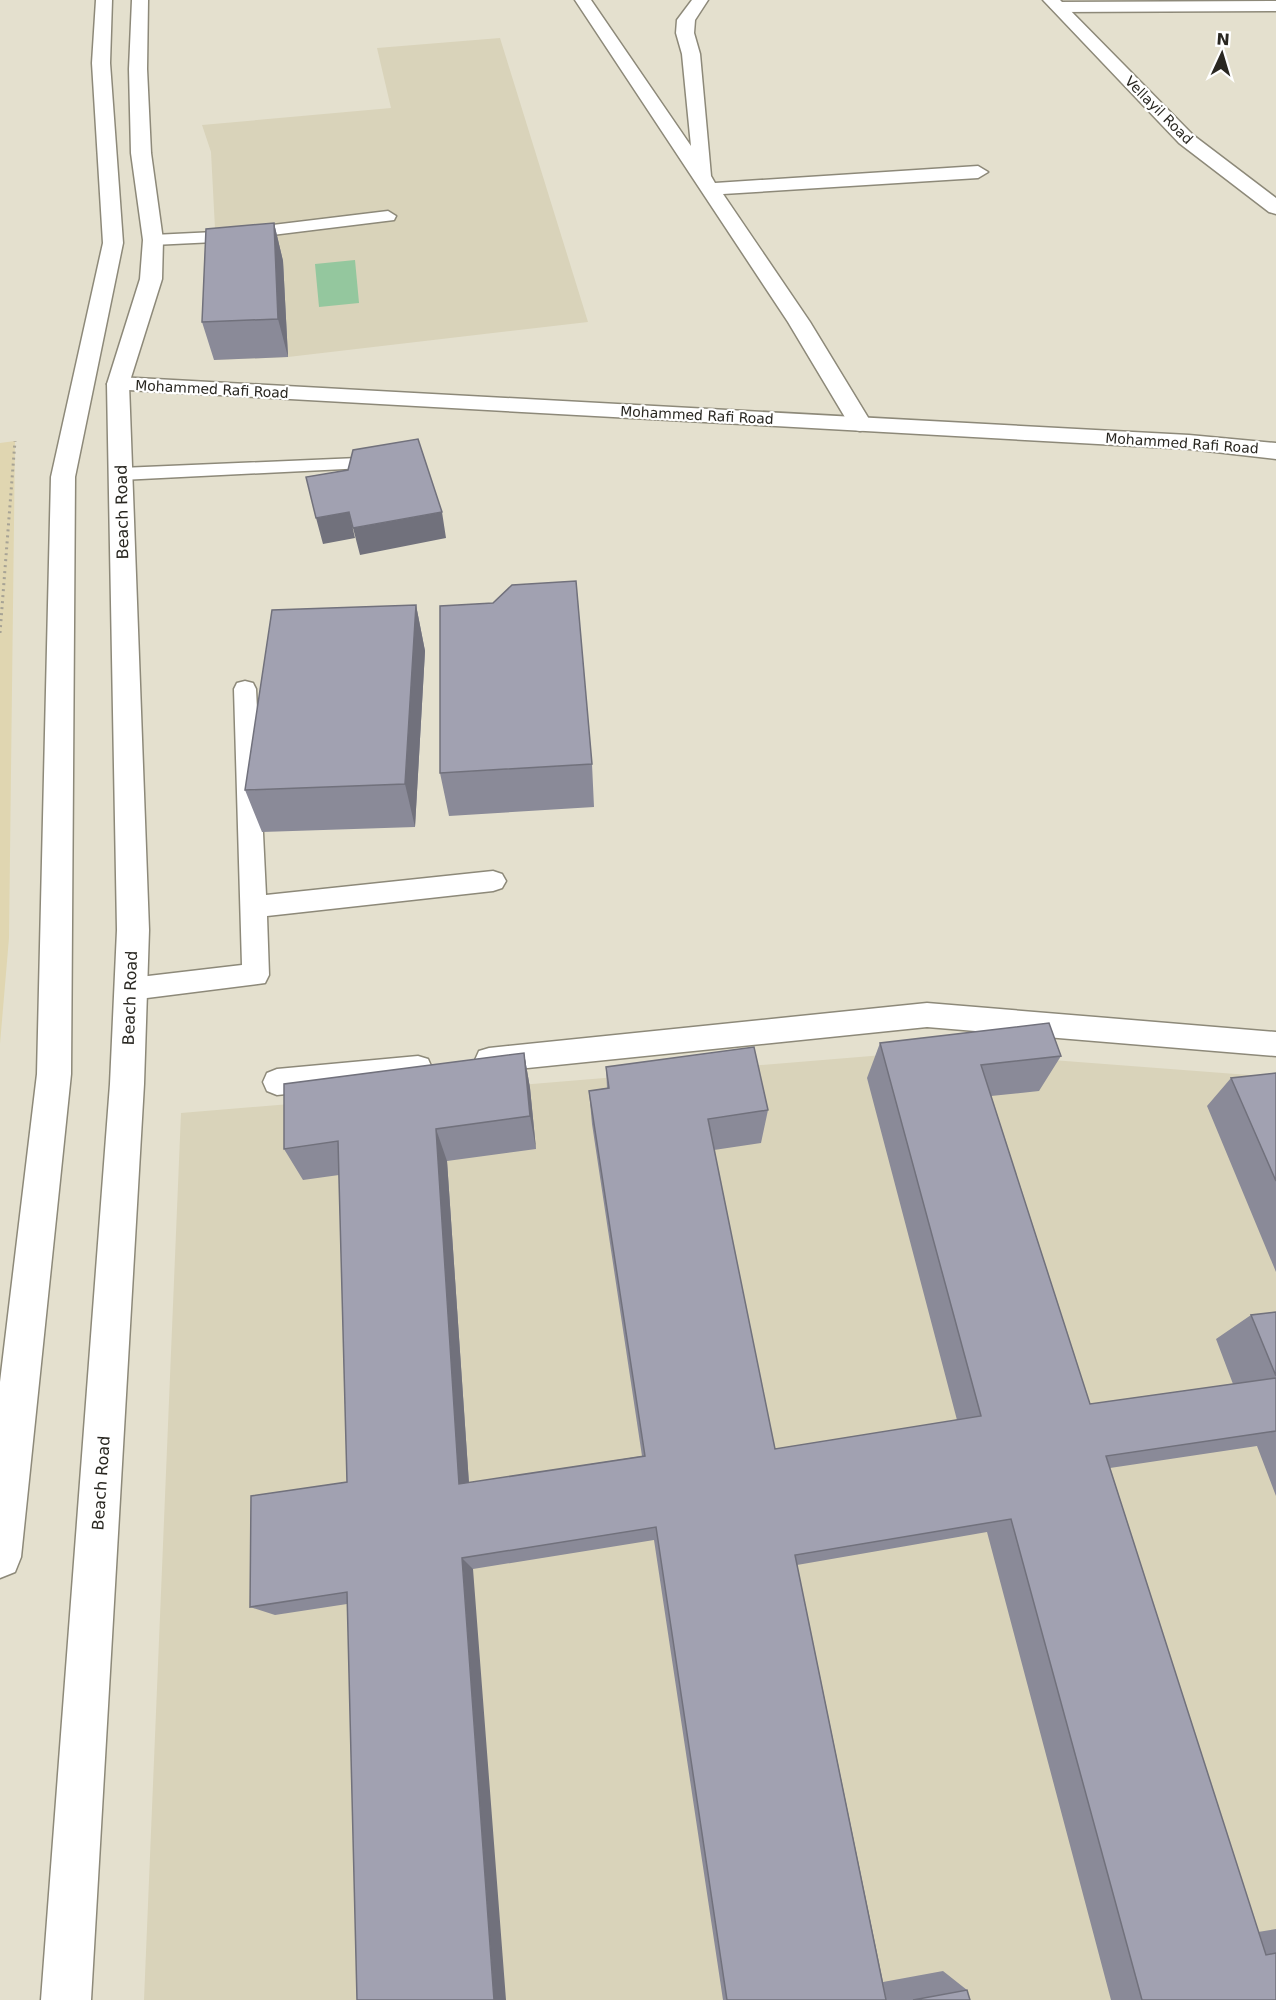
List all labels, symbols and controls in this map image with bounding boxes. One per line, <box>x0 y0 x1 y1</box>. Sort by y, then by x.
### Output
north arrow <box>1192 24 1252 84</box>
text: N <box>1216 30 1230 49</box>
street label: Vellayil Road <box>1122 73 1196 147</box>
street label: Mohammed Rafi Road <box>135 377 289 401</box>
street label: Mohammed Rafi Road <box>620 403 774 427</box>
street label: Mohammed Rafi Road <box>1105 430 1259 456</box>
street label: Beach Road <box>112 464 132 560</box>
street label: Beach Road <box>119 950 141 1046</box>
street label: Beach Road <box>88 1435 114 1531</box>

